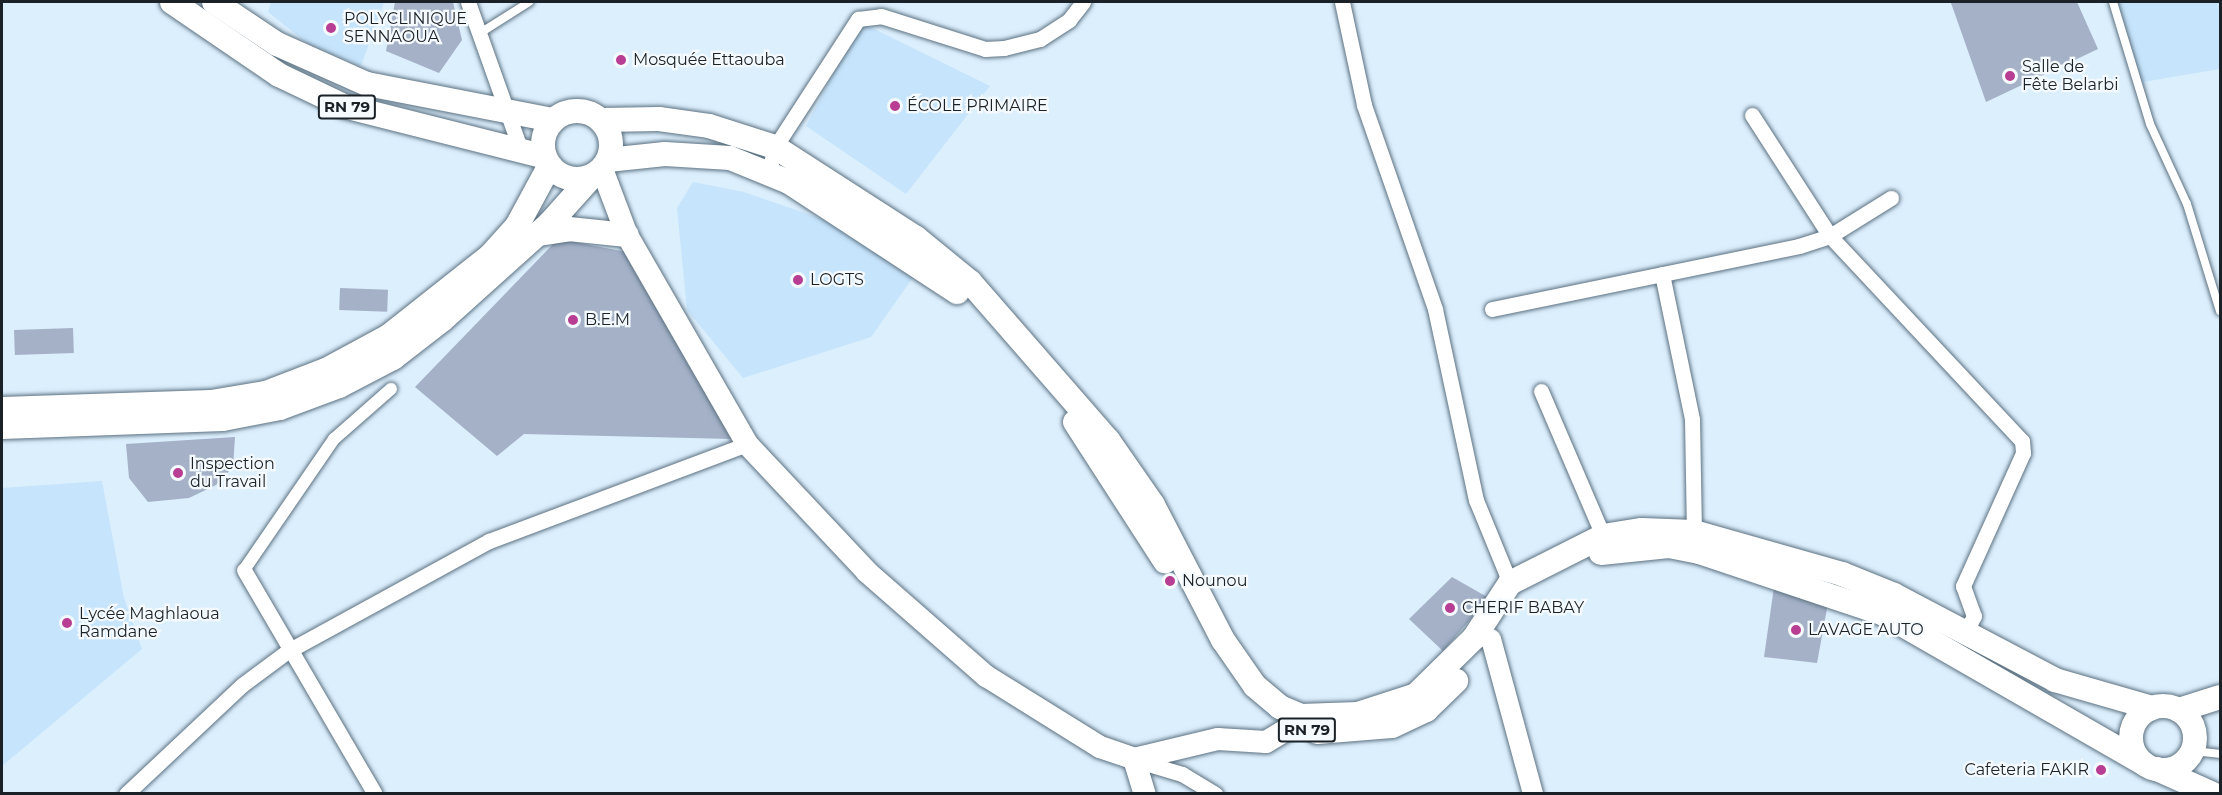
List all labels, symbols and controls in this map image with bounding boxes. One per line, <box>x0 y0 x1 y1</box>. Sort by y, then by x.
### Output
place label: POLYCLINIQUE SENNAOUA <box>344 9 467 47</box>
marker: POLYCLINIQUE SENNAOUA <box>322 19 340 37</box>
place label: Mosquée Ettaouba <box>633 50 785 70</box>
marker: Mosquée Ettaouba <box>614 53 628 67</box>
place label: Salle de Fête Belarbi <box>2022 57 2118 95</box>
marker: Salle de Fête Belarbi <box>2003 69 2017 83</box>
road number: RN 79 <box>317 95 377 119</box>
place label: ÉCOLE PRIMAIRE <box>907 96 1048 116</box>
marker: ÉCOLE PRIMAIRE <box>888 99 902 113</box>
place label: LOGTS <box>810 270 864 290</box>
marker: LOGTS <box>791 273 805 287</box>
place label: B.E.M <box>585 310 630 330</box>
marker: B.E.M <box>566 313 580 327</box>
place label: Inspection du Travail <box>190 454 275 492</box>
marker: Inspection du Travail <box>171 466 185 480</box>
place label: Nounou <box>1182 571 1247 591</box>
marker: Nounou <box>1163 574 1177 588</box>
place label: CHERIF BABAY <box>1462 598 1584 618</box>
marker: CHERIF BABAY <box>1443 601 1457 615</box>
place label: Lycée Maghlaoua Ramdane <box>79 604 220 642</box>
marker: Lycée Maghlaoua Ramdane <box>60 616 74 630</box>
place label: LAVAGE AUTO <box>1808 620 1924 640</box>
marker: LAVAGE AUTO <box>1789 623 1803 637</box>
road number: RN 79 <box>1277 718 1337 742</box>
place label: Cafeteria FAKIR <box>1964 760 2089 780</box>
marker: Cafeteria FAKIR <box>2094 763 2108 777</box>

